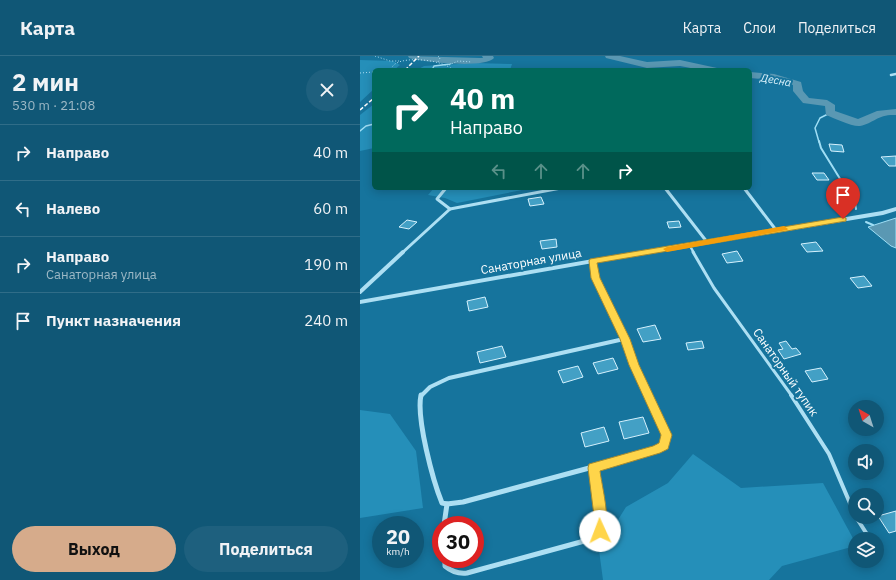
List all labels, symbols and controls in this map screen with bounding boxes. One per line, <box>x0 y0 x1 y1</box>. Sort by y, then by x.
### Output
text: Карта <box>20 16 75 40</box>
text: Карта <box>683 19 721 37</box>
text: Слои <box>743 19 776 37</box>
text: Поделиться <box>798 19 876 37</box>
text: 2 мин <box>12 66 79 98</box>
button: close <box>306 69 348 111</box>
water label: Десна <box>758 70 793 90</box>
text: 40 m <box>450 80 515 117</box>
icon: right <box>384 84 436 136</box>
text: 530 m · 21:08 <box>12 97 95 114</box>
text: Направо <box>450 116 523 139</box>
icon: right <box>12 142 34 164</box>
text: Направо <box>46 143 109 162</box>
text: 40 m <box>313 143 348 162</box>
icon: left <box>488 160 510 182</box>
icon: ahead <box>530 160 552 182</box>
icon: ahead <box>572 160 594 182</box>
icon: right <box>614 160 636 182</box>
pin <box>826 178 860 219</box>
icon: arrive <box>832 184 854 206</box>
icon: left <box>12 198 34 220</box>
text: Налево <box>46 199 100 218</box>
text: 60 m <box>313 199 348 218</box>
street label: Санаторная улица <box>479 245 583 277</box>
text: Направо <box>46 247 109 266</box>
icon: right <box>12 254 34 276</box>
text: 190 m <box>304 255 348 274</box>
text: Санаторная улица <box>46 266 157 283</box>
icon: arrive <box>12 310 34 332</box>
text: Пункт назначения <box>46 311 181 330</box>
text: 240 m <box>304 311 348 330</box>
street label: Санаторный тупик <box>750 325 822 419</box>
north arrow <box>848 400 884 436</box>
map controls <box>848 400 884 568</box>
button: sound <box>848 444 884 480</box>
button: search <box>848 488 884 524</box>
position arrow <box>579 510 621 552</box>
speed limit sign: 30 <box>432 516 484 568</box>
text: 20 <box>386 523 410 550</box>
button: Выход <box>12 526 176 572</box>
button: Поделиться <box>184 526 348 572</box>
button: layers <box>848 532 884 568</box>
text: km/h <box>386 545 410 558</box>

